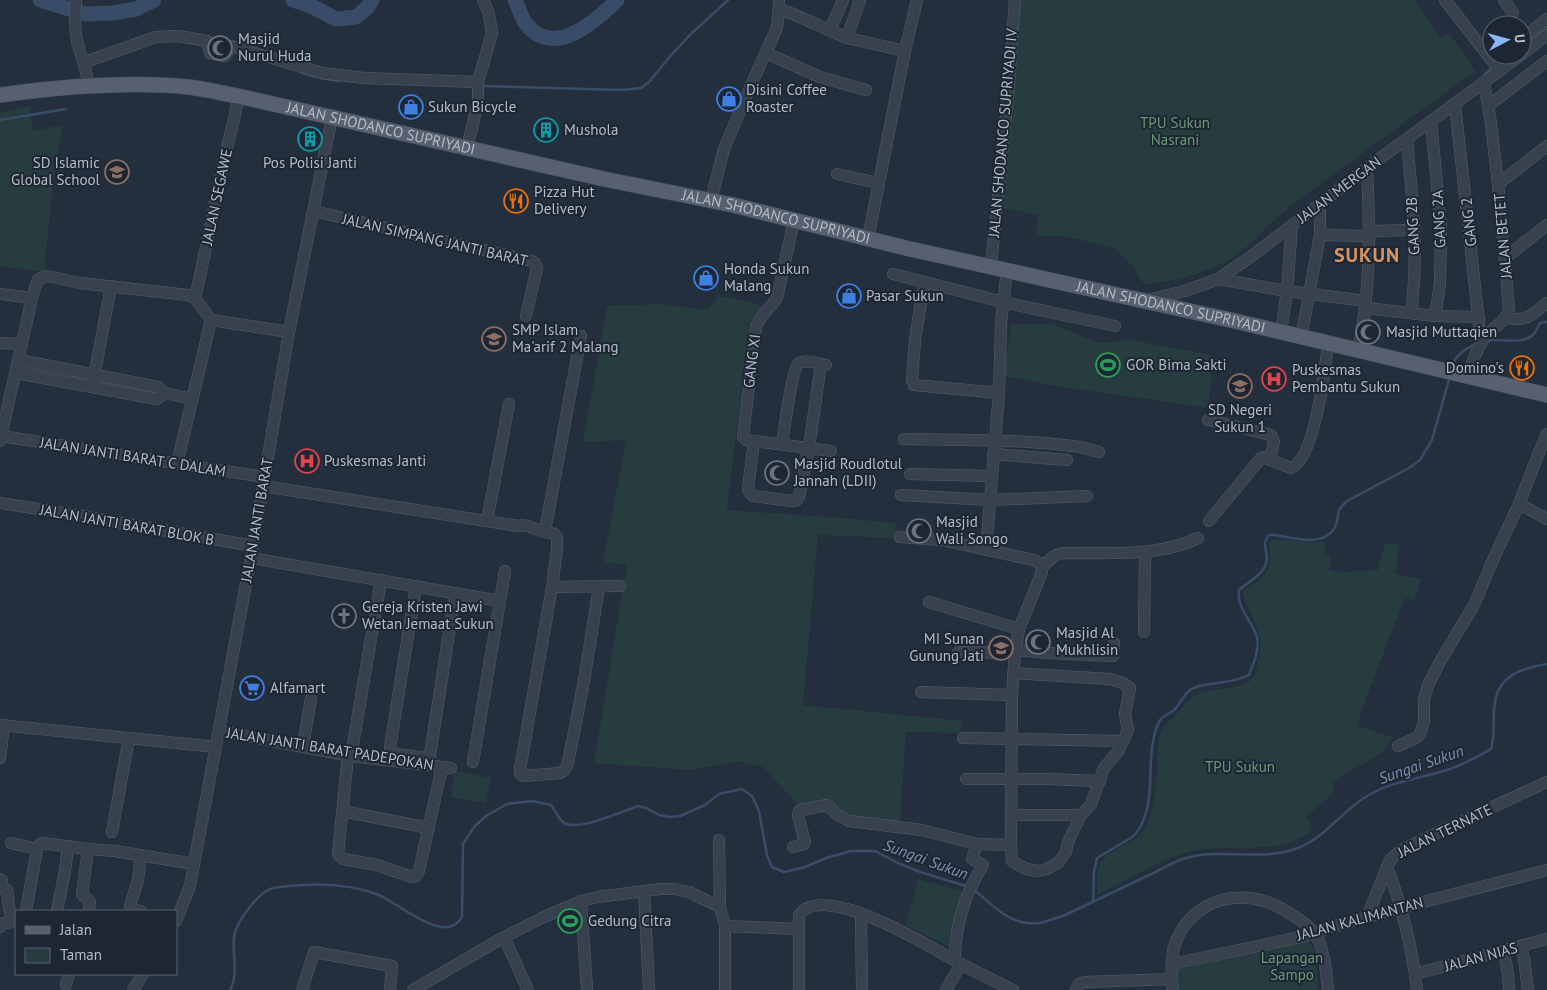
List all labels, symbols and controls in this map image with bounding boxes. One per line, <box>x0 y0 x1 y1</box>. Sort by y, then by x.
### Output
north arrow <box>1482 15 1532 65</box>
street label: JALAN SHODANCO SUPRIYADI IV <box>984 27 1021 239</box>
place label: Masjid Nurul Huda <box>238 29 311 65</box>
text: U <box>1511 33 1529 44</box>
mosque icon: Masjid Nurul Huda <box>207 35 233 61</box>
place label: Disini Coffee Roaster <box>746 80 827 116</box>
shop icon: Disini Coffee Roaster <box>716 86 742 112</box>
shop icon: Sukun Bicycle <box>398 94 424 120</box>
street label: JALAN SHODANCO SUPRIYADI <box>284 97 477 159</box>
place label: Sukun Bicycle <box>428 97 517 116</box>
park label: TPU Sukun Nasrani <box>1140 113 1210 149</box>
building icon: Mushola <box>533 117 559 143</box>
place label: Mushola <box>564 120 618 139</box>
building icon: Pos Polisi Janti <box>297 126 323 152</box>
street label: JALAN SEGAWE <box>197 147 236 248</box>
street label: JALAN MERGAN <box>1292 152 1384 228</box>
place label: SD Islamic Global School <box>11 153 101 189</box>
place label: Pos Polisi Janti <box>263 153 357 172</box>
school or university icon: SD Islamic Global School <box>104 159 130 185</box>
place label: Pizza Hut Delivery <box>534 182 595 218</box>
street label: JALAN SHODANCO SUPRIYADI <box>680 185 872 248</box>
restaurant icon: Pizza Hut Delivery <box>503 188 529 214</box>
street label: GANG 2A <box>1427 189 1450 249</box>
street label: JALAN BETET <box>1489 192 1516 280</box>
street label: GANG 2B <box>1401 196 1424 256</box>
street label: GANG 2 <box>1456 196 1481 248</box>
street label: JALAN SIMPANG JANTI BARAT <box>340 209 530 270</box>
district label: SUKUN <box>1334 242 1400 268</box>
place label: Honda Sukun Malang <box>724 259 809 295</box>
shop icon: Honda Sukun Malang <box>693 265 719 291</box>
street label: JALAN SHODANCO SUPRIYADI <box>1074 276 1267 337</box>
shop icon: Pasar Sukun <box>836 283 862 309</box>
place label: Pasar Sukun <box>866 286 944 305</box>
mosque icon: Masjid Muttaqien <box>1355 319 1381 345</box>
place label: SMP Islam Ma'arif 2 Malang <box>512 320 618 356</box>
place label: Masjid Muttaqien <box>1386 322 1497 341</box>
school or university icon: SMP Islam Ma'arif 2 Malang <box>481 326 507 352</box>
street label: GANG XI <box>739 333 764 389</box>
sports icon: GOR Bima Sakti <box>1095 352 1121 378</box>
place label: GOR Bima Sakti <box>1126 355 1226 374</box>
restaurant icon: Domino's <box>1509 355 1535 381</box>
place label: Domino's <box>1446 358 1504 377</box>
place label: Puskesmas Pembantu Sukun <box>1292 360 1400 396</box>
hospital icon: Puskesmas Pembantu Sukun <box>1261 366 1287 392</box>
school or university icon: SD Negeri Sukun 1 <box>1227 373 1253 399</box>
place label: SD Negeri Sukun 1 <box>1208 400 1272 436</box>
street label: JALAN JANTI BARAT C DALAM <box>38 432 227 481</box>
hospital icon: Puskesmas Janti <box>294 448 320 474</box>
place label: Puskesmas Janti <box>324 451 426 470</box>
place label: Masjid Roudlotul Jannah (LDII) <box>793 454 903 490</box>
street label: JALAN JANTI BARAT <box>236 456 277 585</box>
mosque icon: Masjid Roudlotul Jannah (LDII) <box>764 460 790 486</box>
street label: JALAN JANTI BARAT BLOK B <box>37 500 216 549</box>
place label: Masjid Wali Songo <box>936 512 1008 548</box>
mosque icon: Masjid Wali Songo <box>906 518 932 544</box>
place label: Gereja Kristen Jawi Wetan Jemaat Sukun <box>362 597 494 633</box>
church icon: Gereja Kristen Jawi Wetan Jemaat Sukun <box>331 603 357 629</box>
place label: Masjid Al Mukhlisin <box>1056 623 1118 659</box>
place label: MI Sunan Gunung Jati <box>909 629 984 665</box>
mosque icon: Masjid Al Mukhlisin <box>1025 629 1051 655</box>
school or university icon: MI Sunan Gunung Jati <box>988 635 1014 661</box>
supermarket icon: Alfamart <box>239 675 265 701</box>
place label: Alfamart <box>270 678 326 697</box>
street label: JALAN JANTI BARAT PADEPOKAN <box>224 723 435 774</box>
water label: Sungai Sukun <box>1376 740 1466 788</box>
park label: TPU Sukun <box>1205 757 1275 776</box>
street label: JALAN TERNATE <box>1393 799 1495 862</box>
water label: Sungai Sukun <box>881 834 971 884</box>
street label: JALAN KALIMANTAN <box>1293 892 1425 945</box>
sports icon: Gedung Citra <box>557 908 583 934</box>
legend <box>15 910 178 975</box>
place label: Gedung Citra <box>588 911 671 930</box>
text: Jalan <box>59 920 92 939</box>
street label: JALAN NIAS <box>1441 938 1520 976</box>
text: Taman <box>60 945 102 964</box>
park label: Lapangan Sampo <box>1261 948 1323 984</box>

